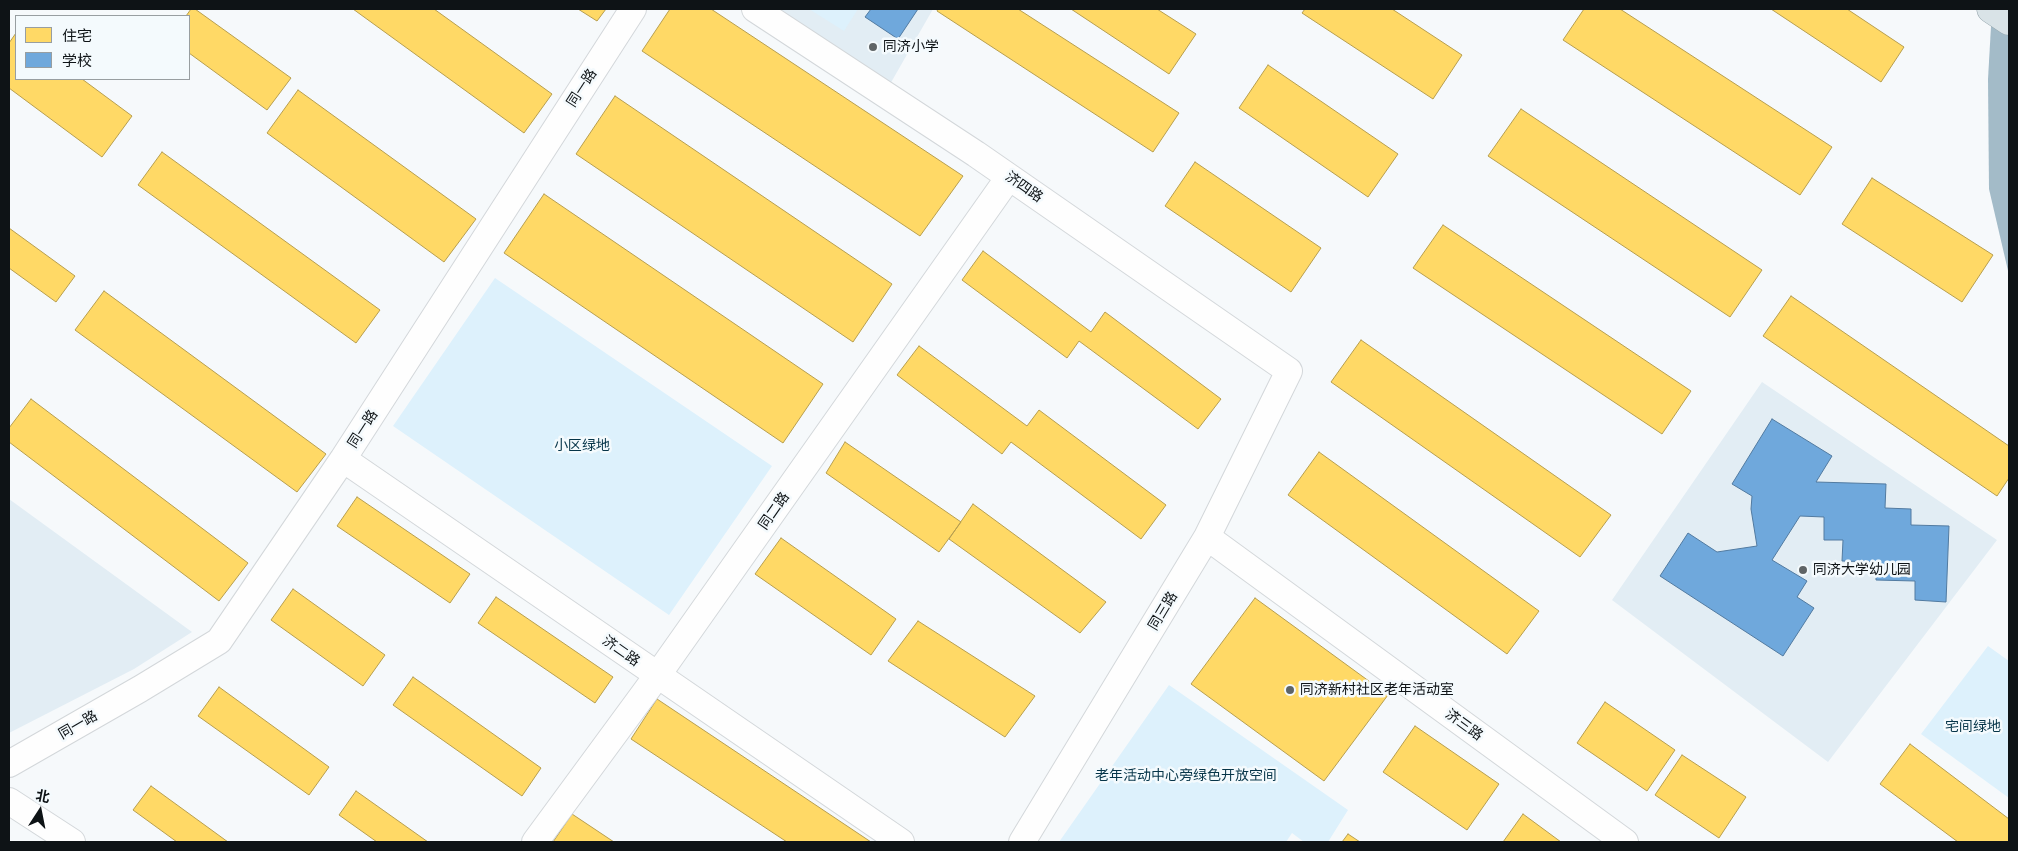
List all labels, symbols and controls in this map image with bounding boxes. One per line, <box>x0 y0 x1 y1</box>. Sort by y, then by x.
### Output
legend <box>15 15 190 80</box>
text: 住宅 <box>62 27 92 45</box>
place label: 同济小学 <box>883 39 939 55</box>
marker: 同济小学 <box>867 41 879 53</box>
text: 学校 <box>62 52 92 70</box>
street label: 同一路 <box>564 66 600 110</box>
street label: 济四路 <box>1002 168 1046 206</box>
street label: 同一路 <box>345 407 381 451</box>
park label: 小区绿地 <box>554 438 610 454</box>
street label: 同二路 <box>755 489 793 533</box>
place label: 同济大学幼儿园 <box>1813 562 1911 578</box>
marker: 同济大学幼儿园 <box>1797 564 1809 576</box>
street label: 同三路 <box>1145 589 1181 633</box>
street label: 济二路 <box>599 632 643 670</box>
place label: 同济新村社区老年活动室 <box>1300 682 1454 698</box>
marker: 同济新村社区老年活动室 <box>1284 684 1296 696</box>
street label: 济三路 <box>1442 706 1486 744</box>
street label: 同一路 <box>56 707 100 743</box>
park label: 宅间绿地 <box>1945 719 2001 735</box>
park label: 老年活动中心旁绿色开放空间 <box>1095 768 1277 784</box>
north arrow <box>15 786 65 836</box>
text: 北 <box>34 787 51 805</box>

